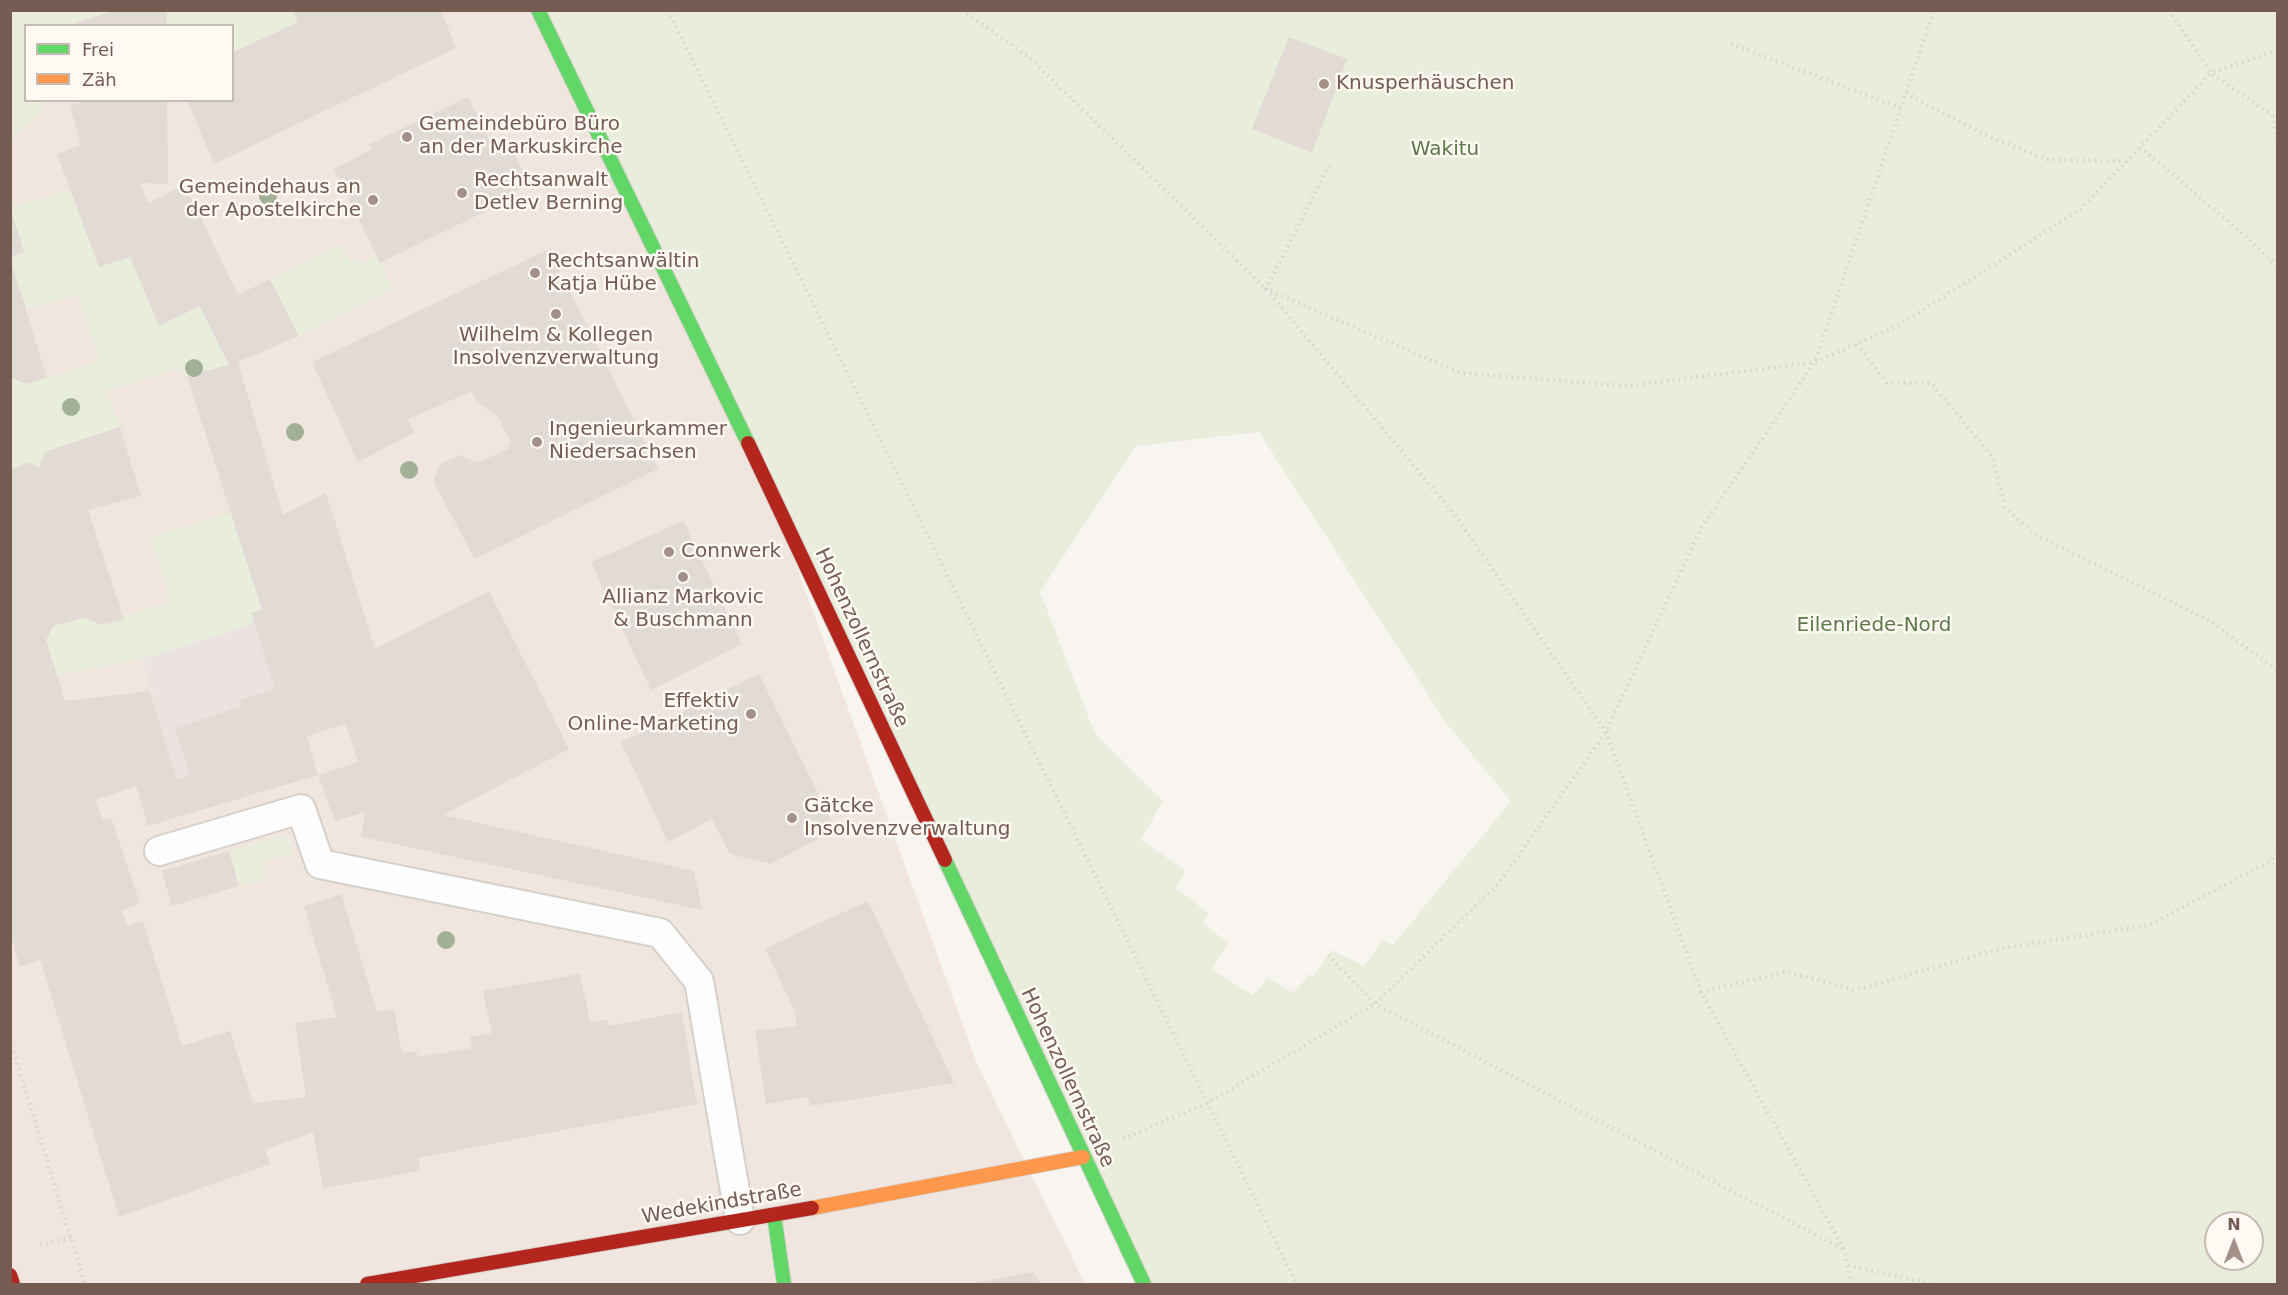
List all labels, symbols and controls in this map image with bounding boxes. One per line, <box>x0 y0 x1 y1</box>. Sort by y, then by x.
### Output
legend <box>24 24 234 102</box>
text: Frei <box>82 39 114 60</box>
text: Zäh <box>82 69 117 90</box>
place label: Knusperhäuschen <box>1336 72 1514 96</box>
marker: Knusperhäuschen <box>1317 77 1331 91</box>
place label: Gemeindebüro Büro an der Markuskirche <box>419 113 623 160</box>
marker: Gemeindebüro Büro an der Markuskirche <box>400 130 414 144</box>
park label: Wakitu <box>1411 138 1479 162</box>
place label: Rechtsanwalt Detlev Berning <box>474 169 623 216</box>
place label: Gemeindehaus an der Apostelkirche <box>179 176 361 223</box>
marker: Rechtsanwalt Detlev Berning <box>455 186 469 200</box>
marker: Gemeindehaus an der Apostelkirche <box>366 193 380 207</box>
place label: Rechtsanwältin Katja Hübe <box>547 250 699 297</box>
marker: Rechtsanwältin Katja Hübe <box>528 266 542 280</box>
marker: Wilhelm & Kollegen Insolvenzverwaltung <box>549 307 563 321</box>
place label: Wilhelm & Kollegen Insolvenzverwaltung <box>453 324 659 371</box>
place label: Ingenieurkammer Niedersachsen <box>549 418 727 465</box>
marker: Ingenieurkammer Niedersachsen <box>530 435 544 449</box>
place label: Connwerk <box>681 540 781 564</box>
street label: Hohenzollernstraße <box>809 544 913 732</box>
marker: Connwerk <box>662 545 676 559</box>
marker: Allianz Markovic & Buschmann <box>676 570 690 584</box>
place label: Allianz Markovic & Buschmann <box>602 586 764 633</box>
park label: Eilenriede-Nord <box>1797 614 1951 638</box>
place label: Effektiv Online-Marketing <box>568 690 739 737</box>
marker: Effektiv Online-Marketing <box>744 707 758 721</box>
place label: Gätcke Insolvenzverwaltung <box>804 795 1011 842</box>
marker: Gätcke Insolvenzverwaltung <box>785 811 799 825</box>
street label: Hohenzollernstraße <box>1015 984 1119 1172</box>
street label: Wedekindstraße <box>640 1178 804 1230</box>
north arrow <box>2204 1211 2264 1271</box>
text: N <box>2227 1215 2241 1234</box>

